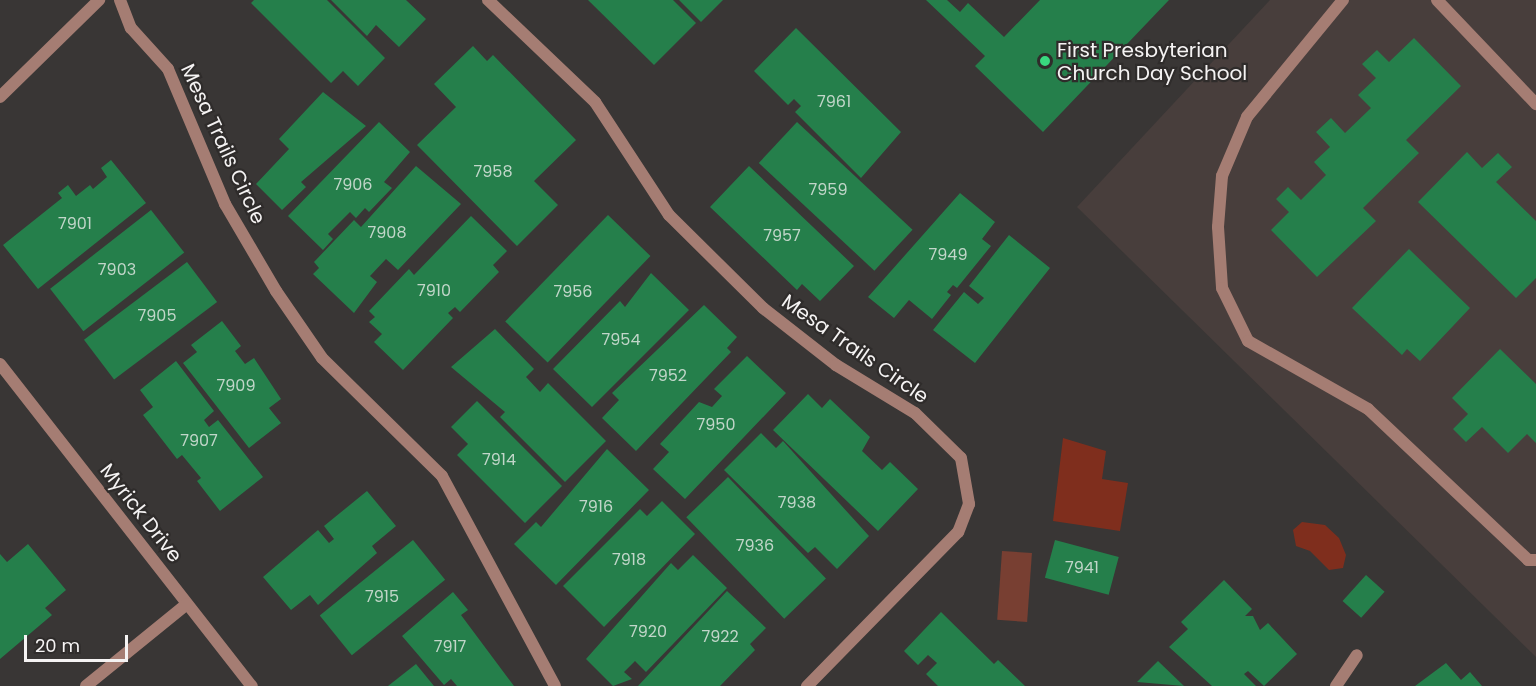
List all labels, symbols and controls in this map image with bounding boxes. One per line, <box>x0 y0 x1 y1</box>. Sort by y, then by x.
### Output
place label: First Presbyterian Church Day School <box>1057 38 1247 85</box>
marker: First Presbyterian Church Day School <box>1038 54 1052 68</box>
street label: Mesa Trails Circle <box>175 60 271 228</box>
house number: 7961 <box>817 92 851 112</box>
house number: 7958 <box>474 162 512 182</box>
house number: 7906 <box>333 175 373 195</box>
house number: 7959 <box>809 180 847 200</box>
house number: 7901 <box>58 214 92 234</box>
house number: 7908 <box>368 223 406 243</box>
house number: 7957 <box>763 226 801 246</box>
house number: 7949 <box>929 245 967 265</box>
house number: 7903 <box>98 260 136 280</box>
house number: 7910 <box>417 281 451 301</box>
house number: 7956 <box>553 282 593 302</box>
street label: Mesa Trails Circle <box>777 289 933 409</box>
house number: 7905 <box>138 306 176 326</box>
house number: 7954 <box>602 330 640 350</box>
house number: 7952 <box>649 366 687 386</box>
house number: 7909 <box>217 376 255 396</box>
house number: 7950 <box>697 415 735 435</box>
house number: 7907 <box>180 431 218 451</box>
house number: 7914 <box>482 450 516 470</box>
street label: Myrick Drive <box>95 459 187 567</box>
house number: 7938 <box>778 493 816 513</box>
house number: 7916 <box>579 497 613 517</box>
house number: 7936 <box>736 536 774 556</box>
house number: 7918 <box>612 550 646 570</box>
house number: 7941 <box>1065 558 1099 578</box>
house number: 7915 <box>365 587 399 607</box>
house number: 7920 <box>629 622 667 642</box>
scale bar <box>27 623 130 661</box>
house number: 7922 <box>701 627 739 647</box>
text: 20 m <box>35 633 80 658</box>
house number: 7917 <box>434 637 466 657</box>

